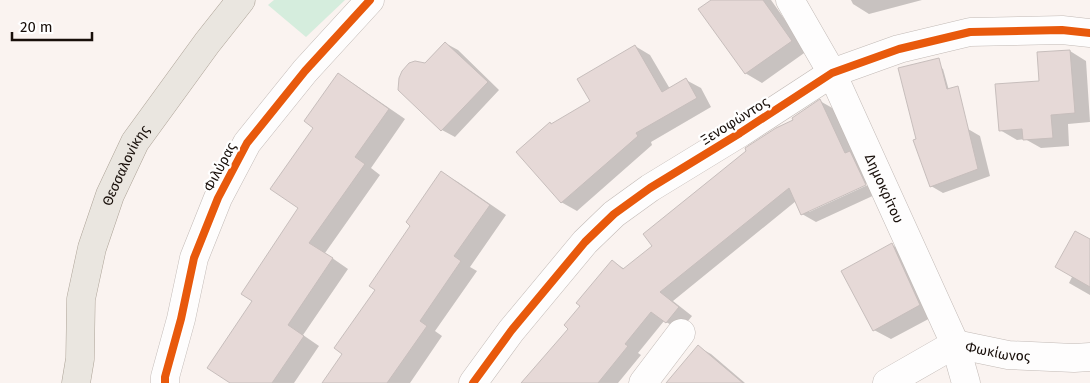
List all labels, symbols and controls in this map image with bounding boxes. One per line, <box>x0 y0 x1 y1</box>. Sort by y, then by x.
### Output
scale bar <box>12 10 92 42</box>
text: 20 m <box>20 18 53 36</box>
street label: Ξενοφώντος <box>698 93 773 149</box>
street label: Θεσσαλονίκης <box>99 121 153 208</box>
street label: Φιλύρας <box>200 139 240 194</box>
street label: Δημοκρίτου <box>861 151 908 226</box>
street label: Φωκίωνος <box>964 338 1031 365</box>

